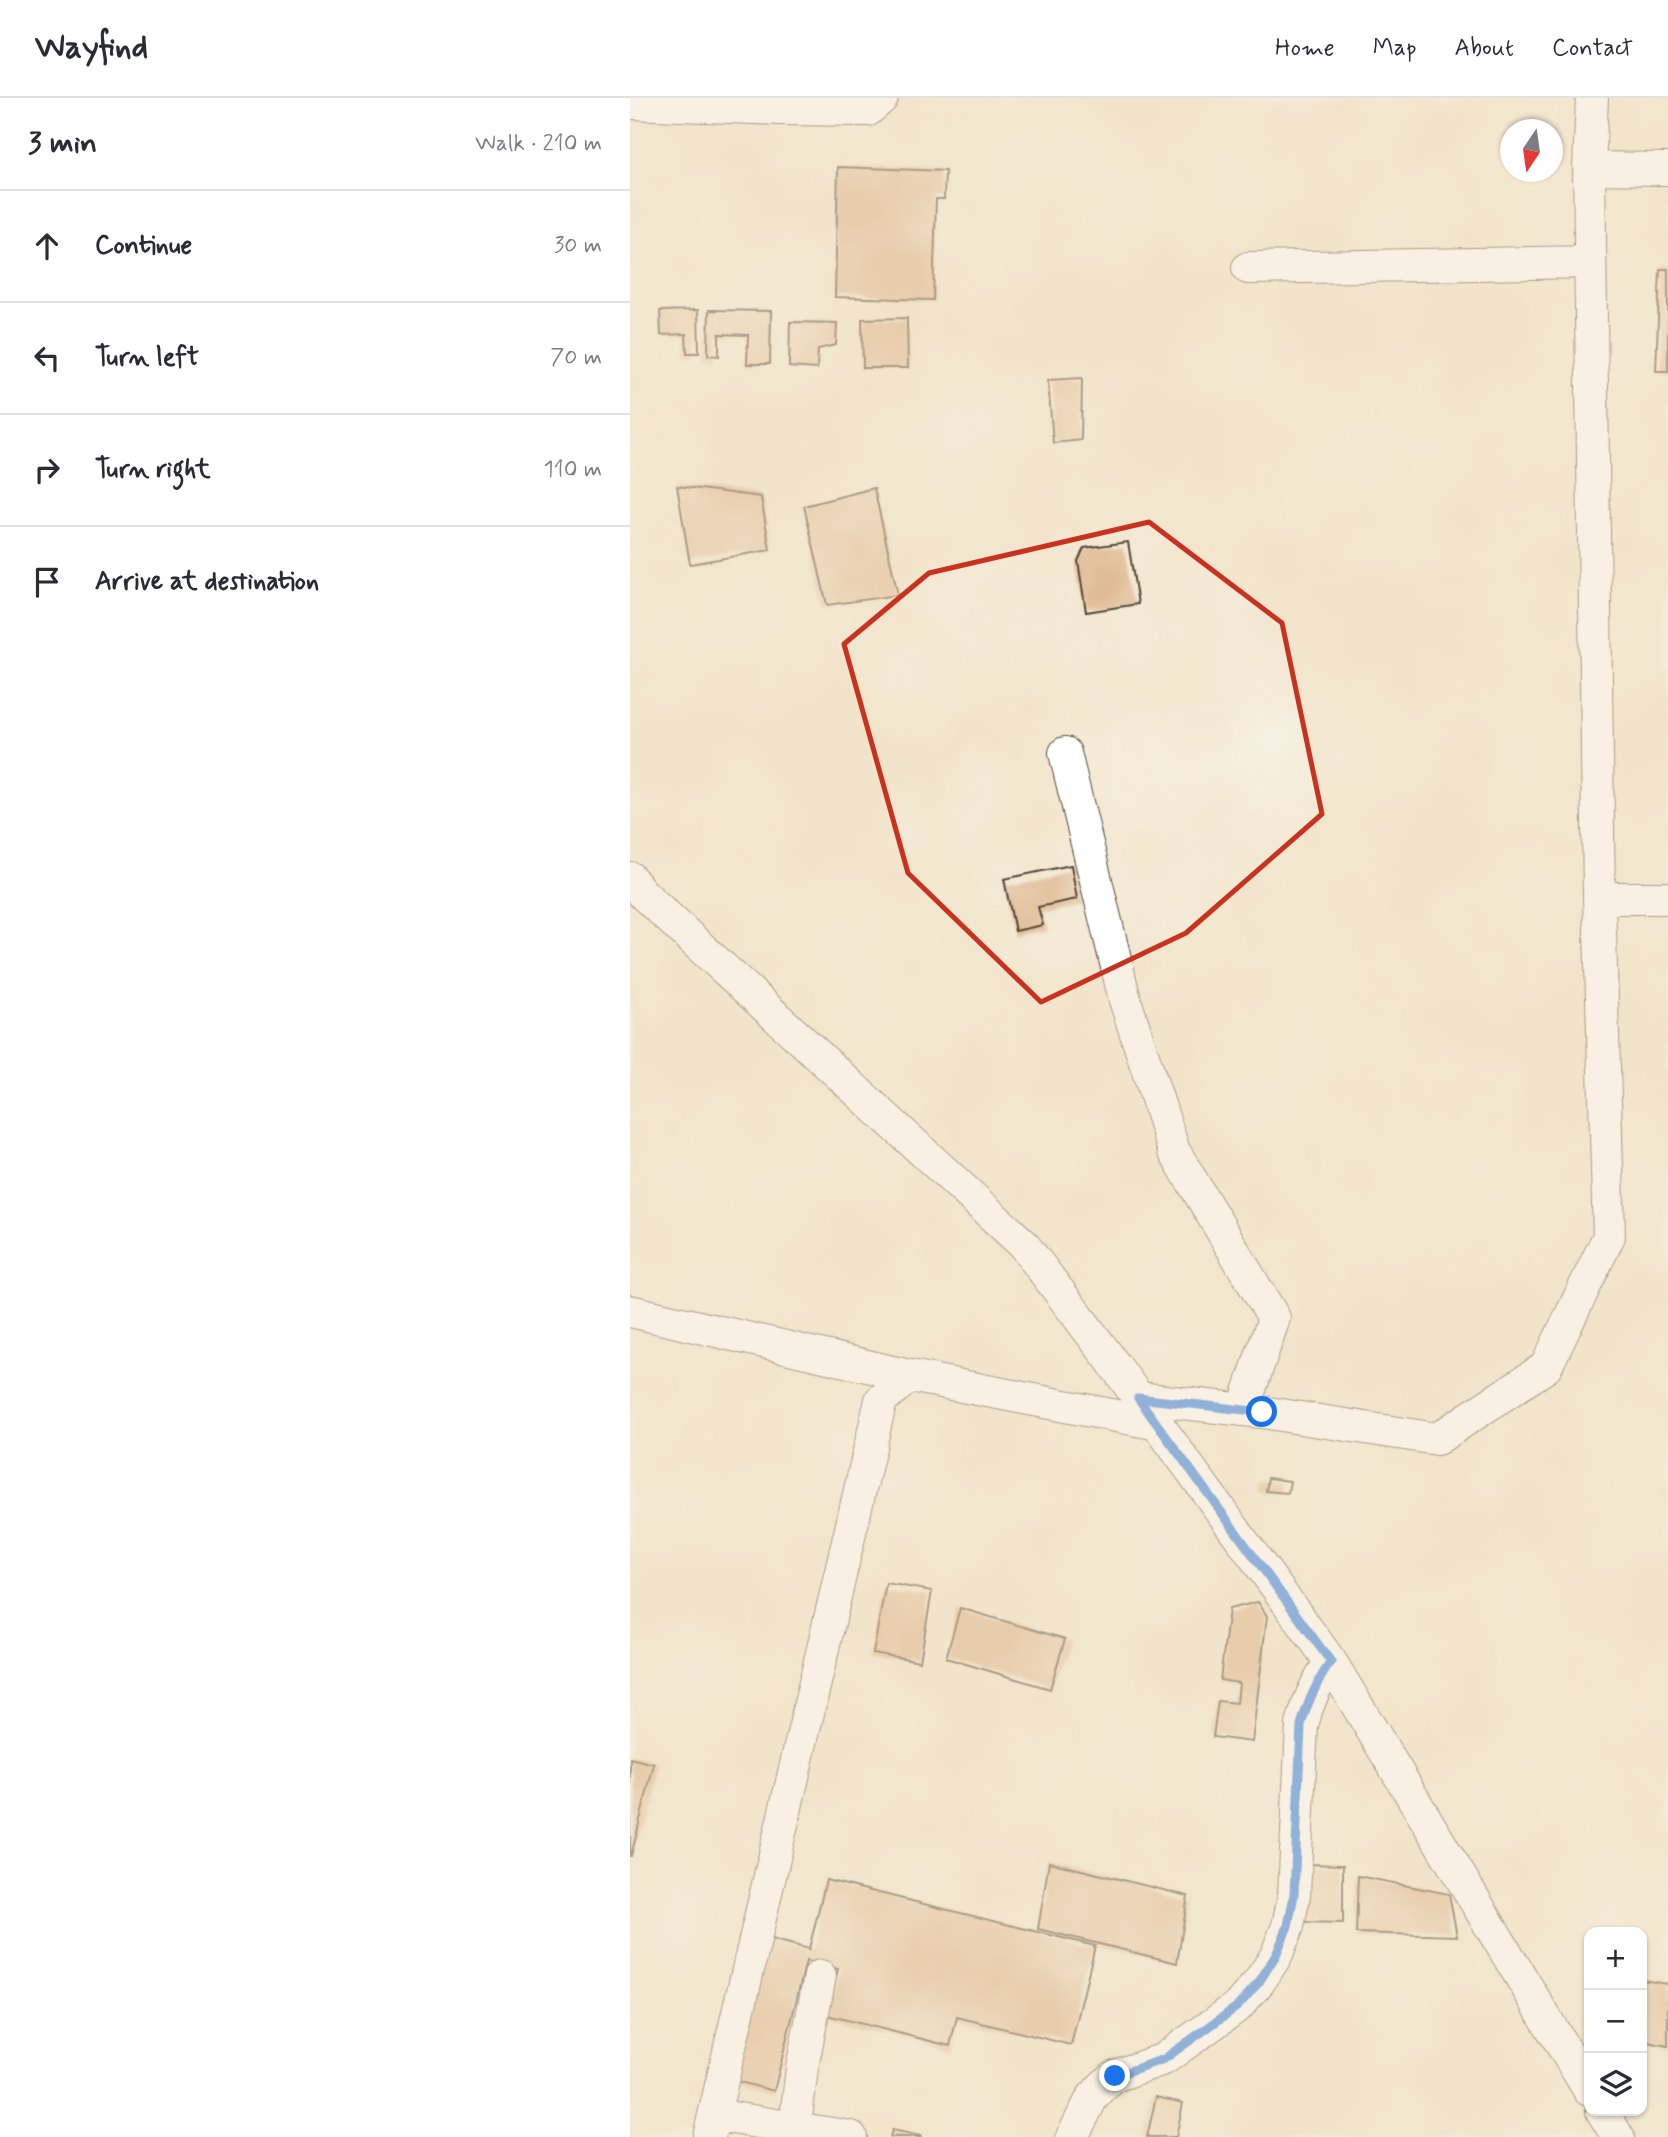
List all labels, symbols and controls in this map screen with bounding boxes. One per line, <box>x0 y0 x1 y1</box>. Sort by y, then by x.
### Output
text: Wayfind <box>35 26 148 70</box>
text: Home <box>1275 33 1335 64</box>
text: Map <box>1373 33 1417 64</box>
text: About <box>1455 33 1514 64</box>
text: Contact <box>1552 33 1633 64</box>
north arrow <box>1500 119 1563 182</box>
text: 3 min <box>28 124 97 163</box>
text: Walk · 210 m <box>475 129 602 159</box>
icon: ahead <box>28 227 66 265</box>
text: Continue <box>95 229 192 263</box>
text: 30 m <box>554 231 602 261</box>
icon: left <box>28 339 66 377</box>
text: Turn left <box>95 341 199 375</box>
text: 70 m <box>550 343 602 373</box>
icon: right <box>28 451 66 489</box>
text: Turn right <box>95 453 211 487</box>
text: 110 m <box>543 455 602 485</box>
icon: arrive <box>28 563 66 601</box>
text: Arrive at destination <box>95 565 319 599</box>
route start <box>1246 1396 1277 1427</box>
map controls <box>1584 1927 1647 2116</box>
button: + <box>1584 1927 1647 1990</box>
button: − <box>1584 1990 1647 2053</box>
button: layers <box>1584 2053 1647 2116</box>
route end <box>1099 2060 1130 2091</box>

